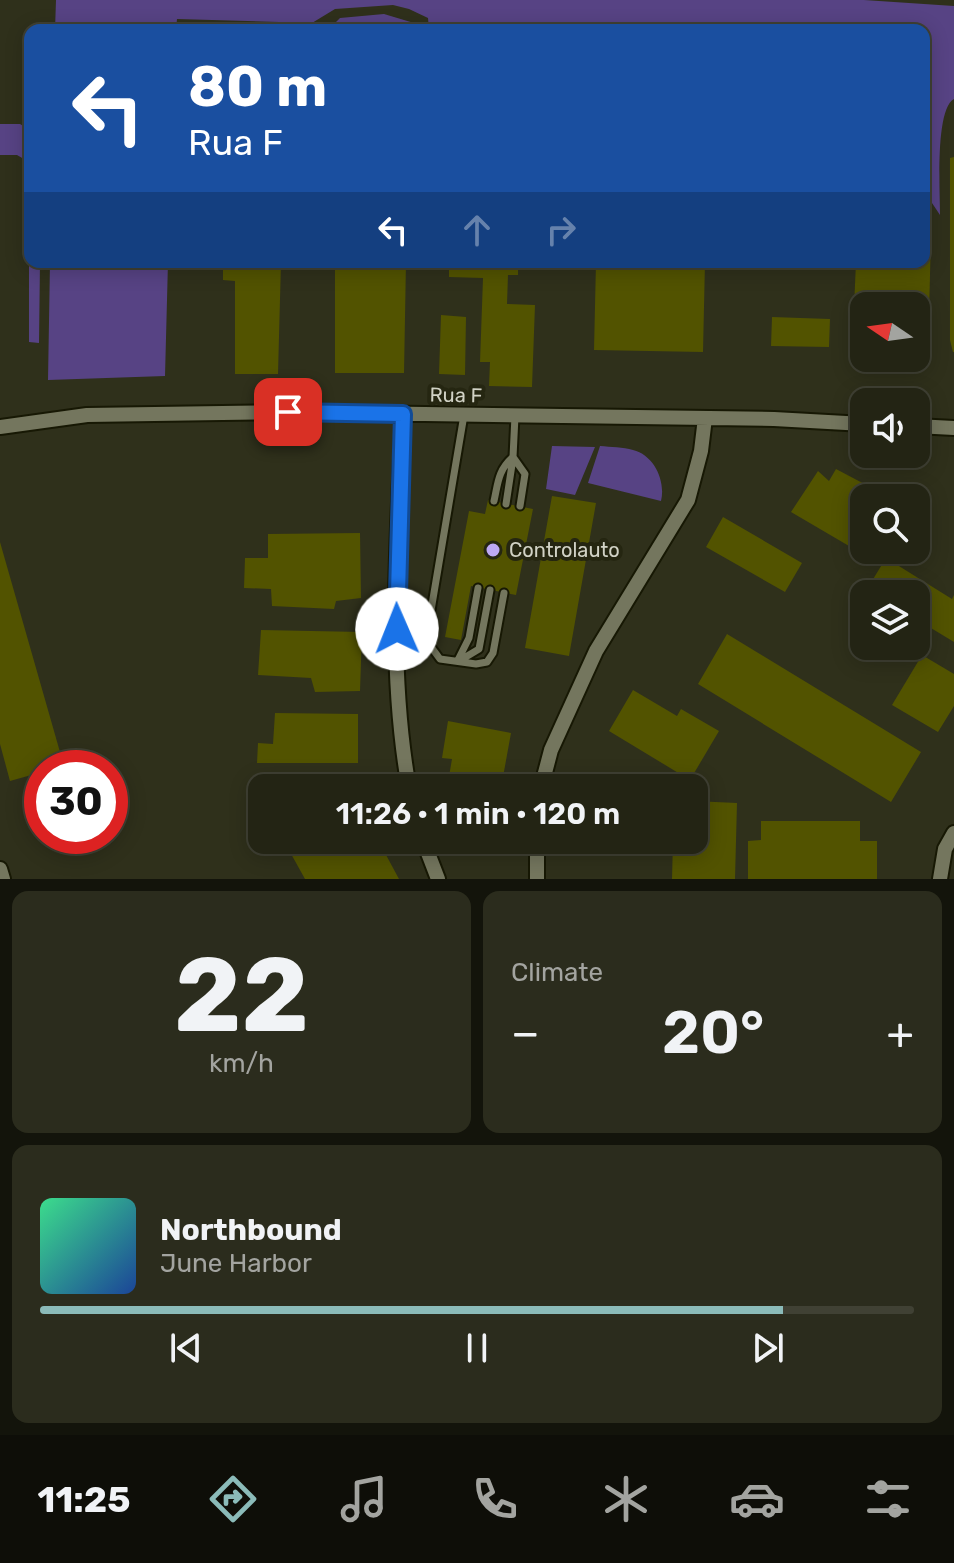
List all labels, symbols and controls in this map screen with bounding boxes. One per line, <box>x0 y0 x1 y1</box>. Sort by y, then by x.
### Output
text: 80 m <box>188 54 327 120</box>
icon: left <box>56 56 160 160</box>
text: Rua F <box>188 121 283 164</box>
icon: left <box>371 208 415 252</box>
icon: ahead <box>455 208 499 252</box>
icon: right <box>539 208 583 252</box>
north arrow <box>850 292 930 372</box>
map controls <box>850 292 930 660</box>
pin <box>254 378 322 446</box>
street label: Rua F <box>429 383 483 407</box>
button: sound <box>850 388 930 468</box>
icon: arrive <box>266 390 310 434</box>
button: search <box>850 484 930 564</box>
place label: Controlauto <box>509 538 620 562</box>
marker: Controlauto <box>484 541 502 559</box>
button: layers <box>850 580 930 660</box>
position arrow <box>355 587 439 671</box>
speed limit sign: 30 <box>24 750 128 854</box>
text: 11:26 · 1 min · 120 m <box>336 796 620 832</box>
text: 22 <box>174 934 309 1057</box>
text: Climate <box>511 957 603 988</box>
text: 20° <box>662 997 764 1068</box>
text: − <box>511 1007 540 1059</box>
text: + <box>887 1007 914 1059</box>
text: km/h <box>209 1048 274 1079</box>
text: Northbound <box>160 1212 342 1248</box>
text: June Harbor <box>160 1248 312 1279</box>
icon: previous <box>164 1326 208 1370</box>
icon: pause <box>455 1326 499 1370</box>
icon: next <box>746 1326 790 1370</box>
icon: directions <box>205 1471 261 1527</box>
icon: music <box>336 1471 392 1527</box>
icon: phone <box>467 1471 523 1527</box>
icon: climate <box>598 1471 654 1527</box>
icon: car <box>729 1471 785 1527</box>
icon: filters <box>860 1471 916 1527</box>
text: 11:25 <box>38 1478 130 1521</box>

